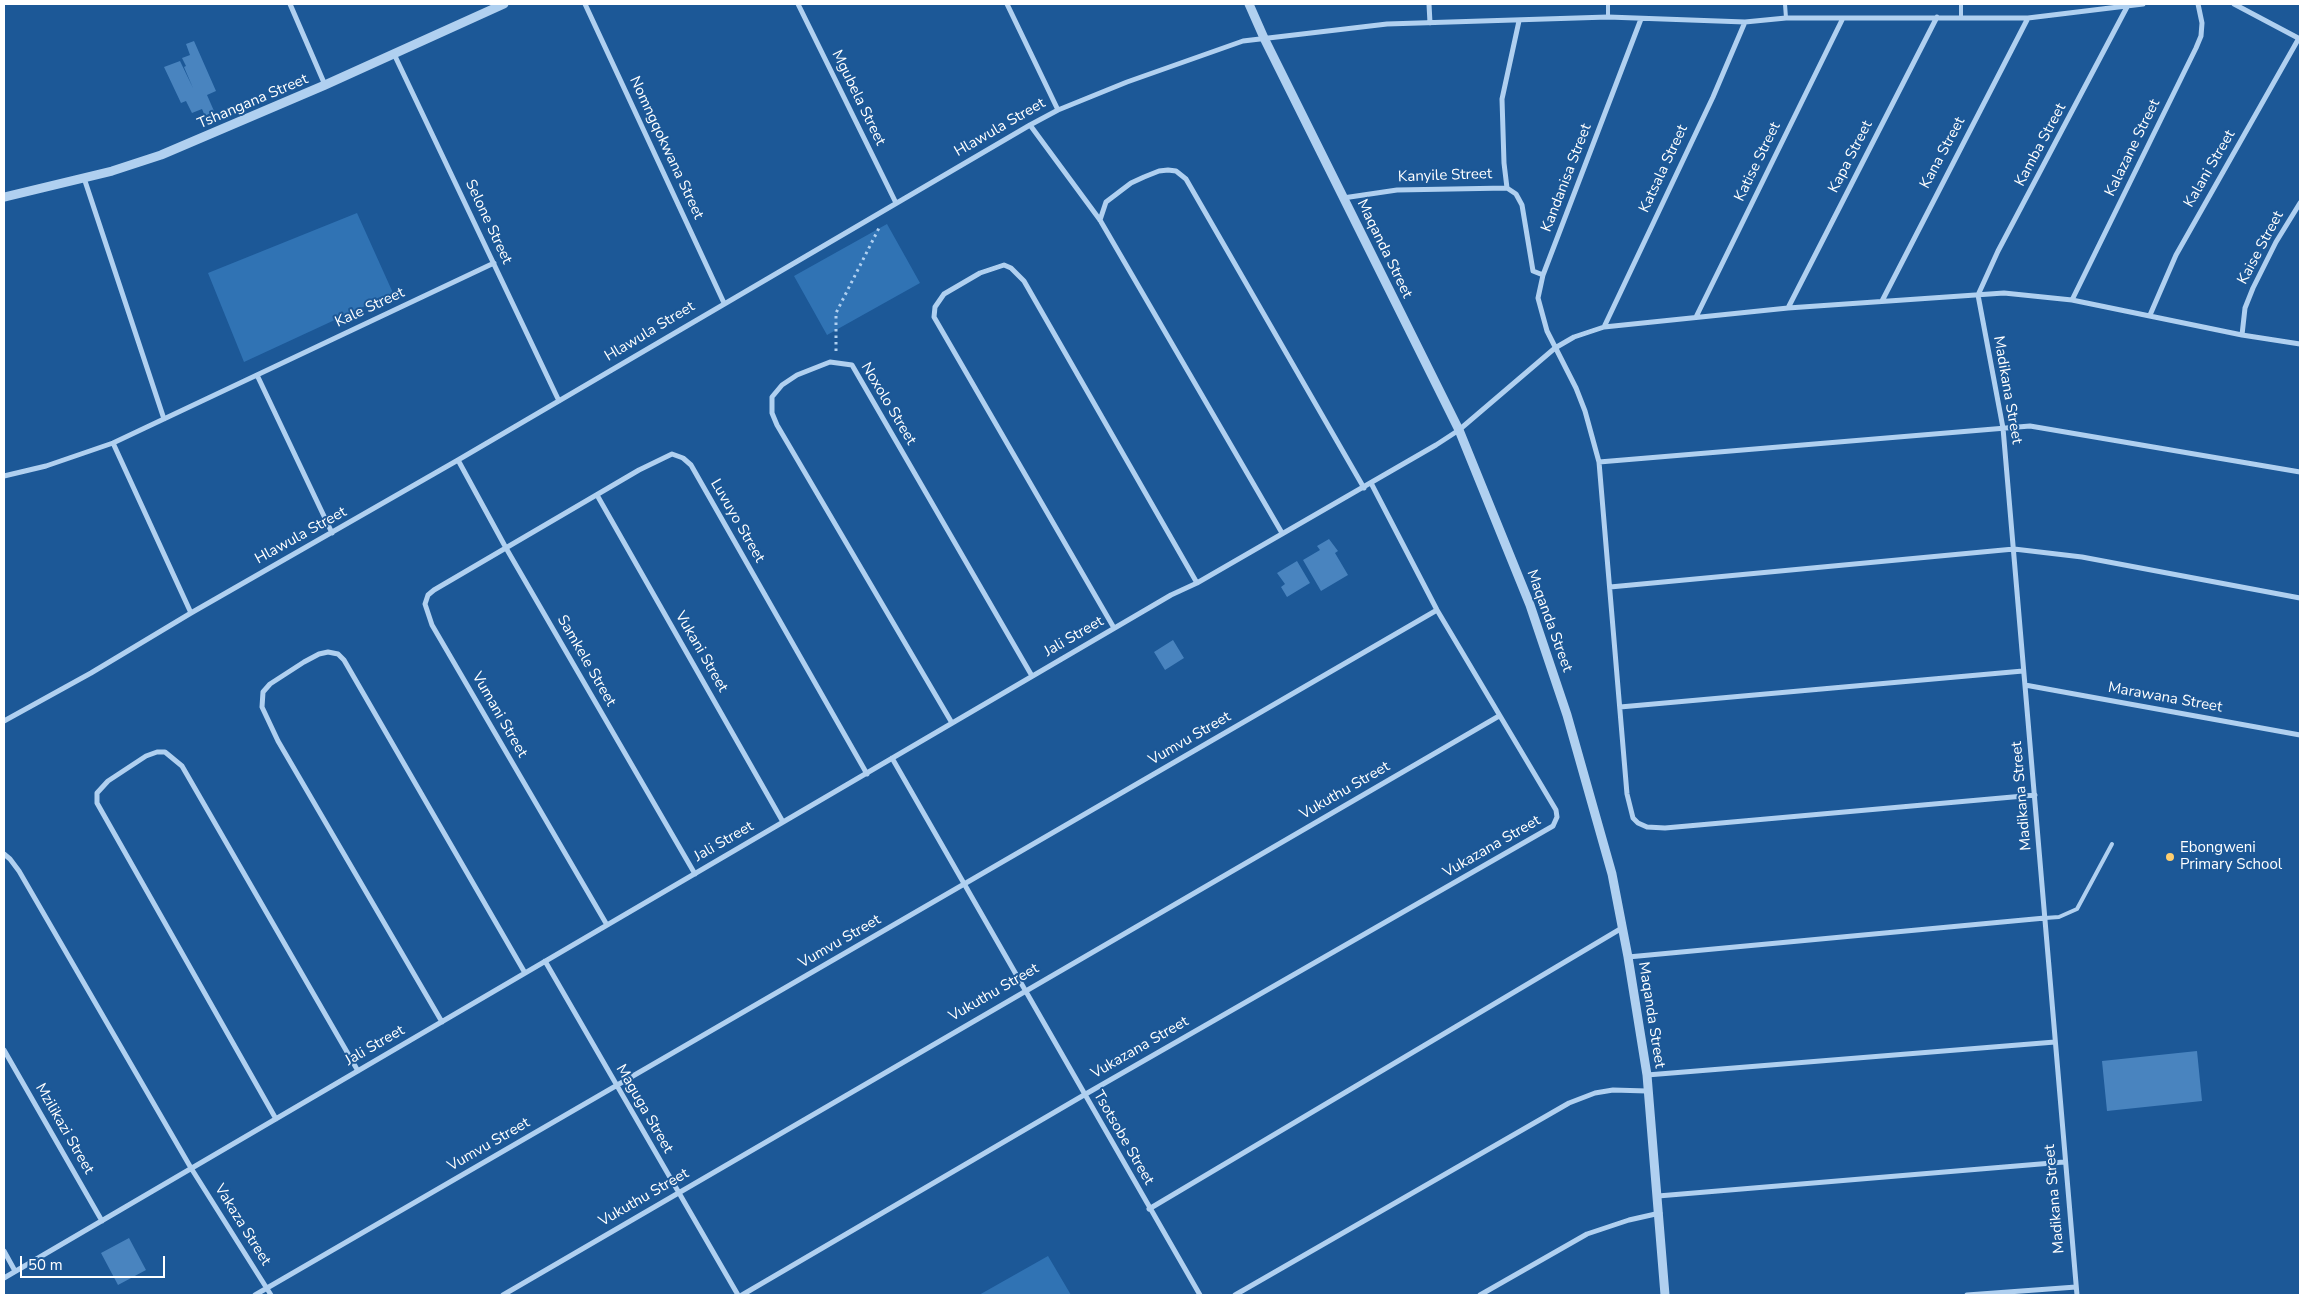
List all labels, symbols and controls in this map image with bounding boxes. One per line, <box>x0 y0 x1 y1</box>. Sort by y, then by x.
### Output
street label: Mgubela Street <box>827 47 889 149</box>
street label: Tshangana Street <box>195 71 311 133</box>
street label: Nomngqokwana Street <box>625 74 707 222</box>
street label: Hlawula Street <box>951 95 1049 161</box>
street label: Kalazane Street <box>2102 97 2164 199</box>
street label: Kamba Street <box>2012 100 2070 190</box>
street label: Kana Street <box>1917 114 1969 192</box>
street label: Kapa Street <box>1825 118 1877 196</box>
street label: Katise Street <box>1731 119 1785 205</box>
street label: Kandanisa Street <box>1538 121 1596 235</box>
street label: Katsala Street <box>1636 122 1692 216</box>
street label: Kalani Street <box>2181 127 2239 211</box>
street label: Kanyile Street <box>1398 165 1492 187</box>
street label: Selone Street <box>461 177 515 267</box>
street label: Maqanda Street <box>1352 197 1416 301</box>
street label: Kaise Street <box>2234 208 2288 288</box>
street label: Kale Street <box>332 284 408 332</box>
street label: Hlawula Street <box>602 298 698 366</box>
street label: Madikana Street <box>1989 334 2025 446</box>
street label: Noxolo Street <box>856 360 920 448</box>
street label: Luvuyo Street <box>706 476 768 566</box>
street label: Hlawula Street <box>252 503 350 569</box>
street label: Maqanda Street <box>1522 567 1576 675</box>
street label: Vukani Street <box>671 608 731 696</box>
street label: Samkele Street <box>553 612 619 710</box>
street label: Jali Street <box>1041 613 1107 661</box>
street label: Vumani Street <box>467 669 531 761</box>
street label: Marawana Street <box>2107 679 2223 717</box>
street label: Vumvu Street <box>1146 708 1234 770</box>
street label: Madikana Street <box>2008 741 2036 851</box>
street label: Vukuthu Street <box>1297 758 1393 824</box>
street label: Vukazana Street <box>1440 812 1544 882</box>
street label: Jali Street <box>691 818 757 866</box>
place label: Ebongweni Primary School <box>2180 839 2282 874</box>
marker: Ebongweni Primary School <box>2164 851 2176 863</box>
street label: Vumvu Street <box>796 911 884 973</box>
street label: Vukuthu Street <box>946 960 1042 1026</box>
street label: Maqanda Street <box>1634 961 1668 1069</box>
street label: Vukazana Street <box>1088 1013 1192 1083</box>
street label: Jali Street <box>342 1022 408 1070</box>
street label: Maguga Street <box>611 1061 677 1157</box>
street label: Mzilikazi Street <box>31 1080 97 1178</box>
street label: Tsotsobe Street <box>1089 1088 1157 1188</box>
street label: Vumvu Street <box>445 1114 533 1176</box>
street label: Madikana Street <box>2041 1144 2069 1254</box>
street label: Vukuthu Street <box>596 1165 692 1231</box>
street label: Vakaza Street <box>210 1181 274 1269</box>
scale bar <box>22 1246 168 1278</box>
text: 50 m <box>28 1255 63 1275</box>

